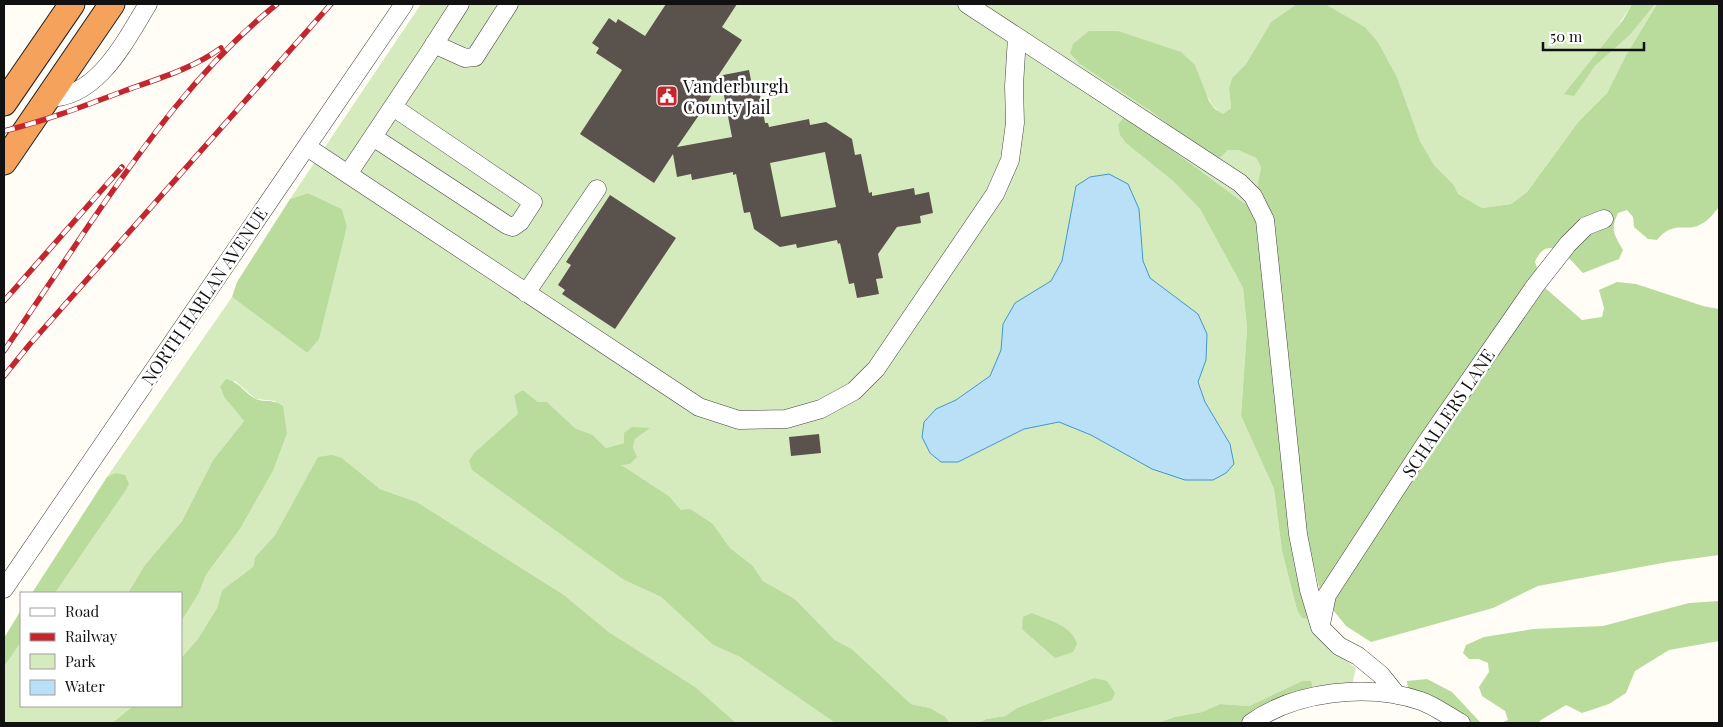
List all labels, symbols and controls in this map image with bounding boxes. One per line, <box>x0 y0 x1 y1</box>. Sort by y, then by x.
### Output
scale bar <box>1543 20 1644 52</box>
text: 50 m <box>1550 26 1583 46</box>
place label: Vanderburgh County Jail <box>682 74 789 119</box>
public building icon: Vanderburgh County Jail <box>655 84 679 108</box>
street label: NORTH HARLAN AVENUE <box>135 202 273 390</box>
street label: SCHALLERS LANE <box>1396 344 1500 482</box>
legend <box>20 592 182 707</box>
text: Road <box>65 601 99 621</box>
text: Railway <box>65 626 118 646</box>
text: Park <box>65 651 97 671</box>
text: Water <box>64 676 105 696</box>

